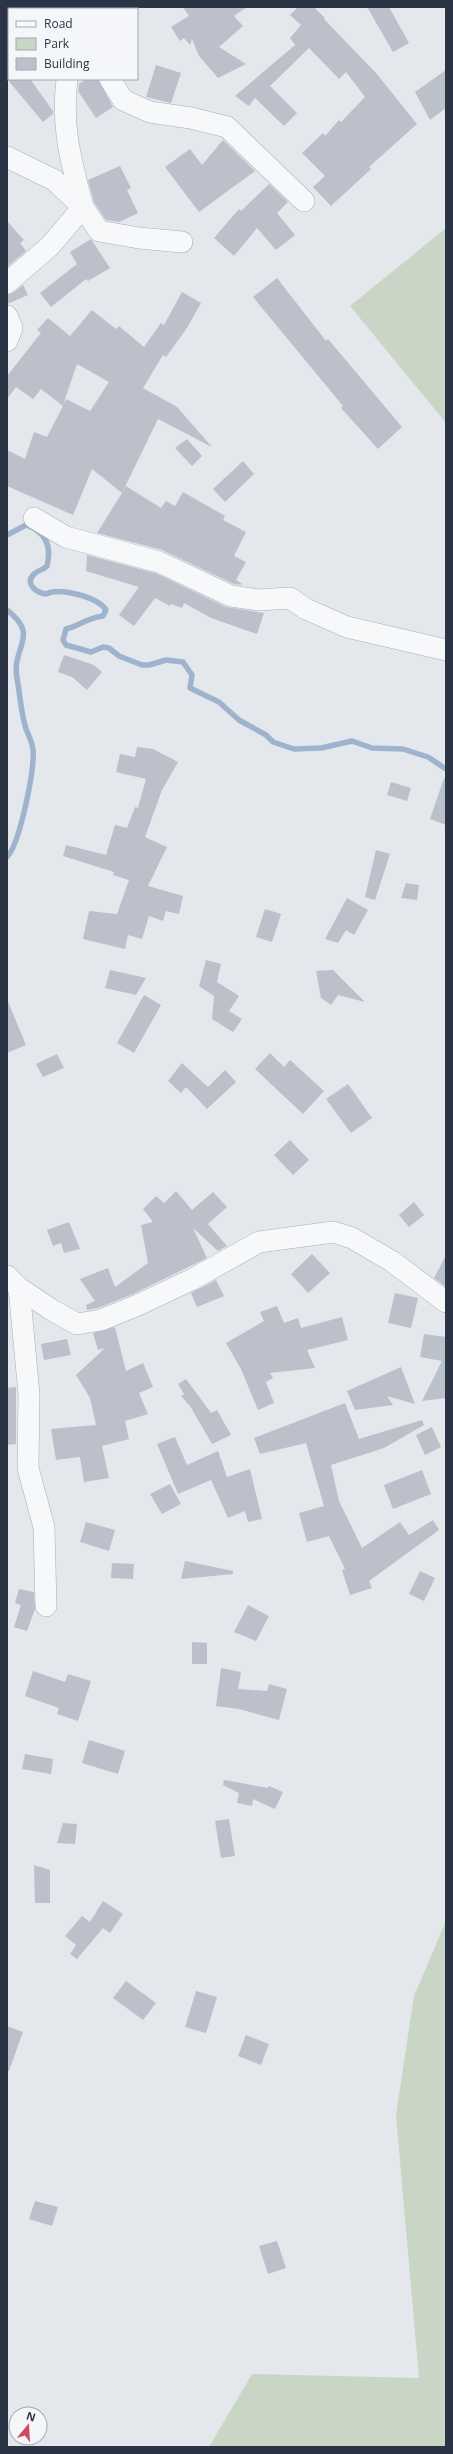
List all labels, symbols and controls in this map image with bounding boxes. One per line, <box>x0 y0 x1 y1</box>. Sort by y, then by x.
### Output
legend <box>8 8 138 80</box>
text: Road <box>44 15 73 32</box>
text: Park <box>44 35 70 52</box>
text: Building <box>44 55 90 72</box>
north arrow <box>8 2406 48 2446</box>
text: N <box>25 2407 38 2425</box>

